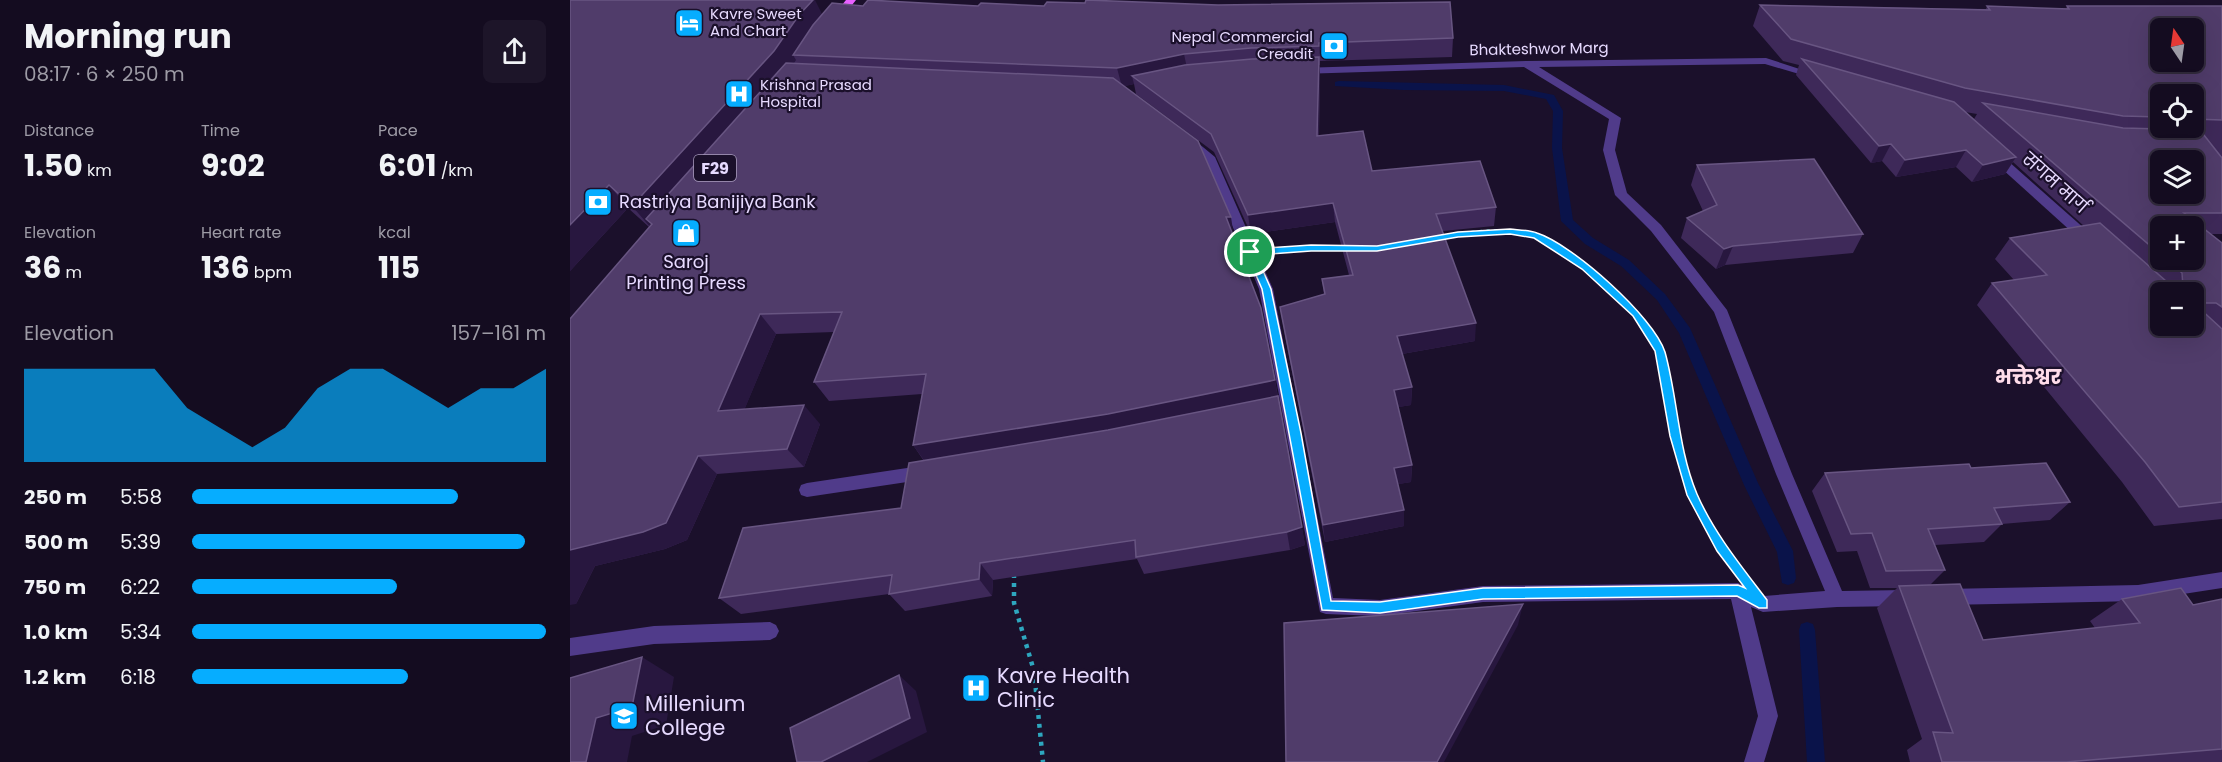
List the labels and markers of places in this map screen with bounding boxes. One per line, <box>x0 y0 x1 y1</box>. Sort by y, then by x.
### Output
place label: Kavre Sweet And Chart <box>710 3 802 41</box>
hotel icon: Kavre Sweet And Chart <box>673 7 705 39</box>
place label: Nepal Commercial Creadit <box>1172 26 1313 64</box>
bank icon: Nepal Commercial Creadit <box>1318 30 1350 62</box>
place label: Krishna Prasad Hospital <box>760 74 872 112</box>
hospital icon: Krishna Prasad Hospital <box>723 78 755 110</box>
bank icon: Rastriya Banijiya Bank <box>582 186 614 218</box>
place label: Rastriya Banijiya Bank <box>619 189 816 214</box>
shop icon: Saroj Printing Press <box>670 217 702 249</box>
pin <box>1224 226 1275 277</box>
place label: Saroj Printing Press <box>626 249 746 295</box>
place label: Kavre Health Clinic <box>997 661 1130 714</box>
hospital icon: Kavre Health Clinic <box>960 672 992 704</box>
place label: Millenium College <box>645 689 745 742</box>
school or university icon: Millenium College <box>608 700 640 732</box>

